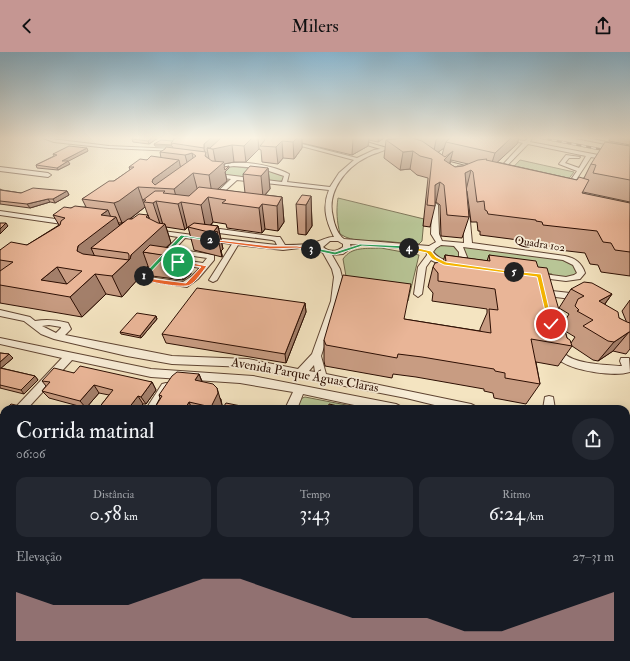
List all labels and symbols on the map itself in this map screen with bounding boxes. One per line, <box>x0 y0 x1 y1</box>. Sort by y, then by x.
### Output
pin: 2 <box>200 230 220 250</box>
street label: Quadra 102 <box>514 234 567 254</box>
pin: 4 <box>399 238 419 258</box>
pin: 3 <box>301 239 321 259</box>
pin <box>161 245 195 279</box>
pin: 5 <box>504 262 524 282</box>
pin: 1 <box>134 266 154 286</box>
pin <box>534 307 568 341</box>
street label: Avenida Parque Águas Claras <box>229 353 381 396</box>

